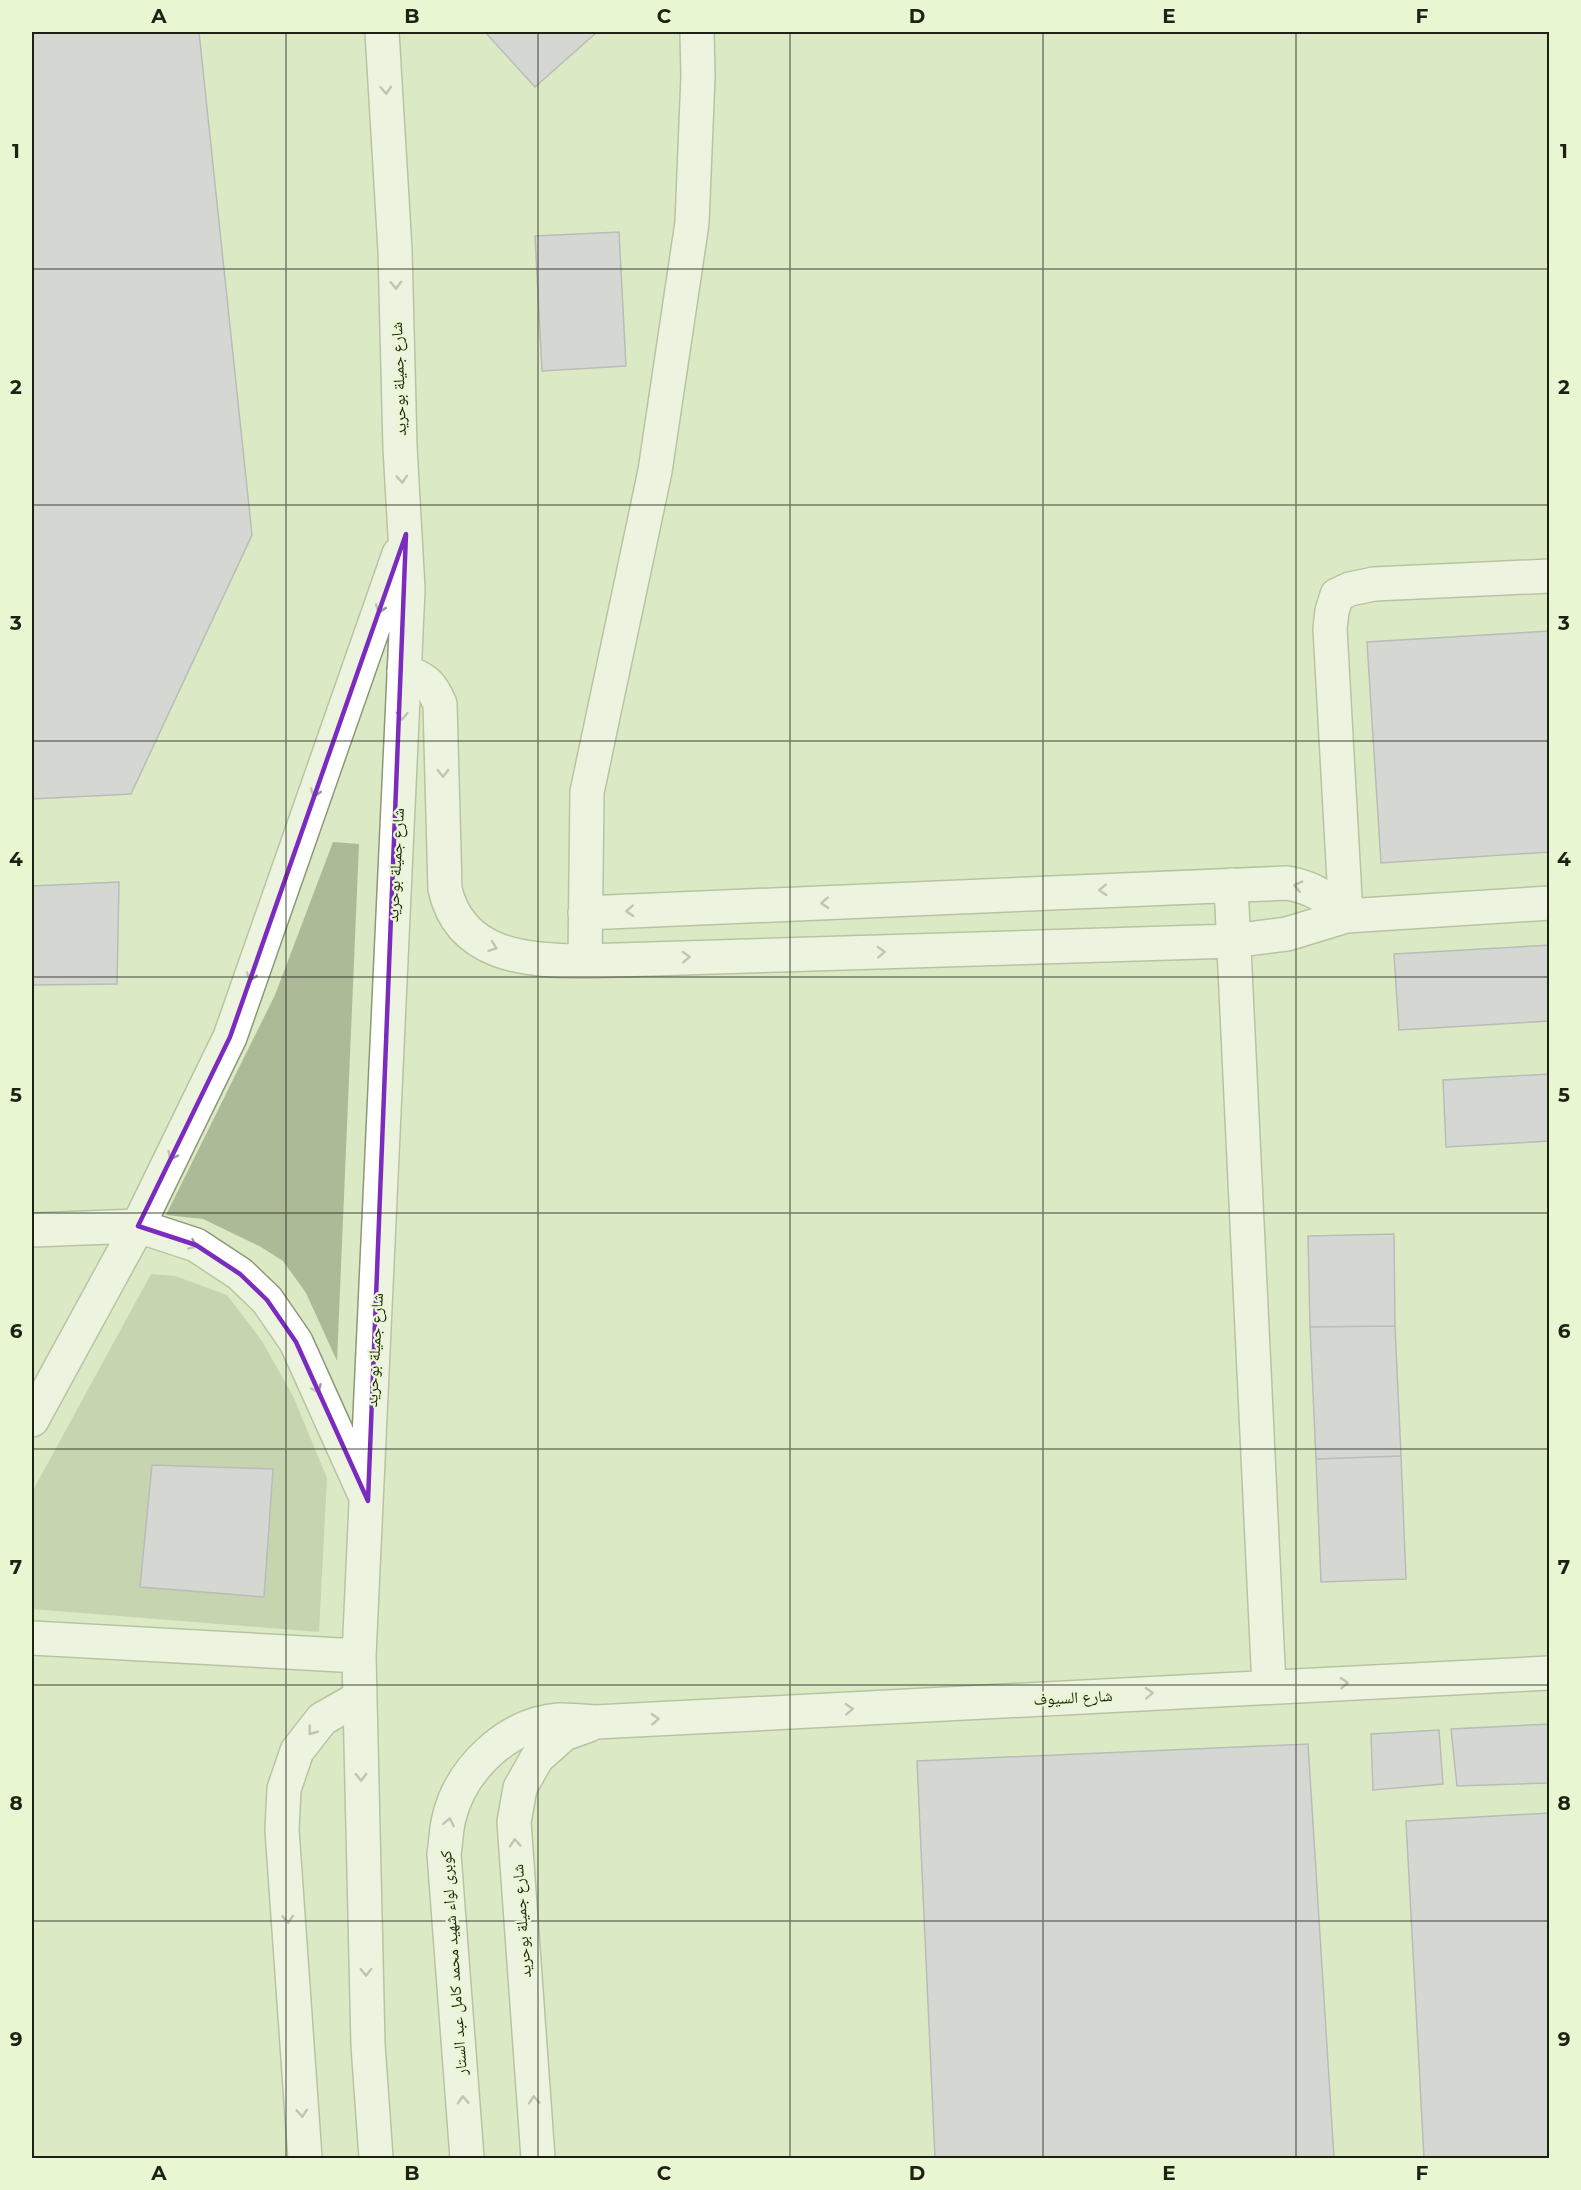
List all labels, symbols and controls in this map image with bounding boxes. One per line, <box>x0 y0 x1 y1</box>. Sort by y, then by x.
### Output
text: A <box>150 4 167 28</box>
text: B <box>404 4 420 28</box>
text: C <box>657 4 672 28</box>
text: D <box>909 4 925 28</box>
text: E <box>1162 4 1176 28</box>
text: F <box>1416 4 1429 28</box>
one-way arrow <box>379 85 392 94</box>
text: 1 <box>12 139 20 163</box>
text: 1 <box>1560 139 1568 163</box>
one-way arrow <box>389 280 402 289</box>
street label: شارع جميلة بوحريد <box>387 322 411 436</box>
text: 2 <box>10 375 22 399</box>
text: 2 <box>1558 375 1570 399</box>
one-way arrow <box>396 475 409 484</box>
one-way arrow <box>374 603 387 614</box>
text: 3 <box>9 611 22 635</box>
text: 3 <box>1557 611 1570 635</box>
one-way arrow <box>395 712 408 721</box>
one-way arrow <box>436 769 449 778</box>
one-way arrow <box>310 787 323 798</box>
street label: شارع جميلة بوحريد <box>383 808 409 923</box>
text: 4 <box>9 847 23 871</box>
text: 4 <box>1557 847 1571 871</box>
one-way arrow <box>1293 880 1303 893</box>
one-way arrow <box>1099 884 1108 897</box>
one-way arrow <box>820 896 829 909</box>
one-way arrow <box>625 905 634 918</box>
one-way arrow <box>487 939 498 952</box>
one-way arrow <box>876 945 885 958</box>
one-way arrow <box>682 951 691 964</box>
one-way arrow <box>245 971 258 982</box>
text: 5 <box>10 1083 22 1107</box>
text: 5 <box>1558 1083 1570 1107</box>
one-way arrow <box>168 1149 180 1160</box>
one-way arrow <box>187 1238 198 1250</box>
street label: شارع جميلة بوحريد <box>362 1293 388 1408</box>
text: 6 <box>10 1319 23 1343</box>
text: 6 <box>1558 1319 1571 1343</box>
one-way arrow <box>310 1382 322 1393</box>
text: 7 <box>10 1555 22 1579</box>
text: 7 <box>1558 1555 1570 1579</box>
one-way arrow <box>1339 1677 1348 1690</box>
street label: شارع السيوف <box>1033 1686 1113 1710</box>
one-way arrow <box>1144 1687 1153 1700</box>
one-way arrow <box>845 1702 854 1715</box>
one-way arrow <box>650 1712 659 1725</box>
one-way arrow <box>309 1725 320 1736</box>
one-way arrow <box>355 1773 367 1782</box>
text: 8 <box>9 1791 23 1815</box>
text: 8 <box>1557 1791 1571 1815</box>
one-way arrow <box>442 1818 455 1828</box>
one-way arrow <box>509 1838 522 1847</box>
street label: كوبرى لواء شهيد محمد كامل عبد الستار <box>436 1849 472 2077</box>
street label: شارع جميلة بوحريد <box>508 1863 536 1979</box>
one-way arrow <box>281 1914 294 1923</box>
one-way arrow <box>360 1968 372 1977</box>
text: 9 <box>10 2027 22 2051</box>
text: 9 <box>1558 2027 1570 2051</box>
one-way arrow <box>457 2096 470 2105</box>
one-way arrow <box>528 2096 541 2105</box>
one-way arrow <box>295 2109 308 2118</box>
text: A <box>150 2161 167 2185</box>
text: B <box>404 2161 420 2185</box>
text: C <box>657 2161 672 2185</box>
text: D <box>909 2161 925 2185</box>
text: E <box>1162 2161 1176 2185</box>
text: F <box>1416 2161 1429 2185</box>

